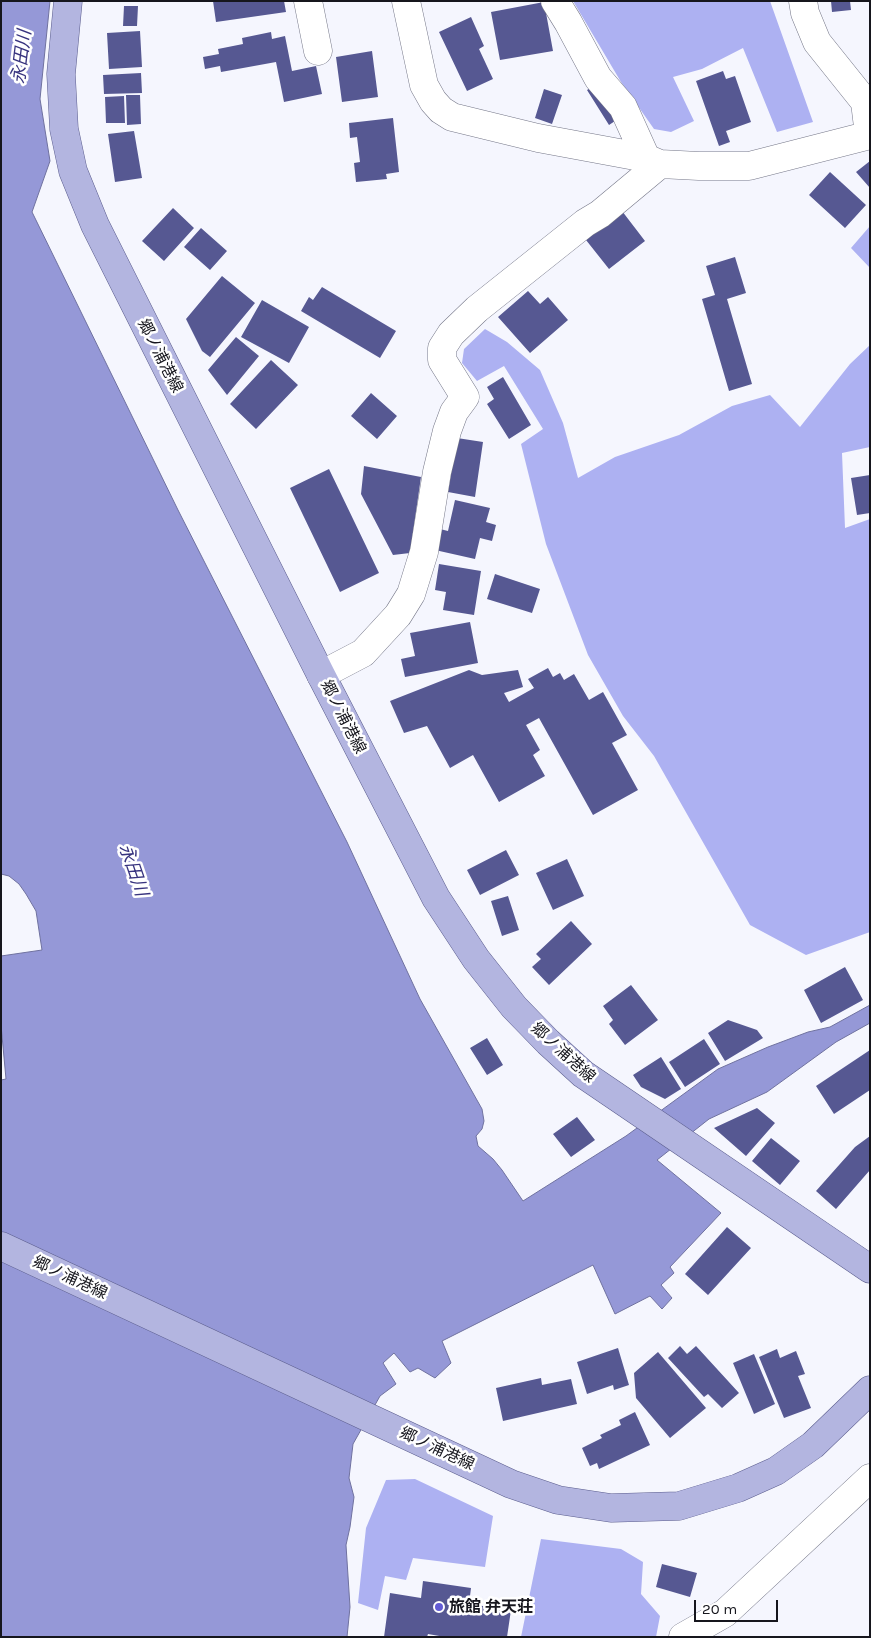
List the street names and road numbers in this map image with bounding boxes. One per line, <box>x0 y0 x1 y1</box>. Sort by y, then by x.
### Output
street label: 郷ノ浦港線 <box>133 316 187 396</box>
street label: 郷ノ浦港線 <box>316 677 370 757</box>
street label: 郷ノ浦港線 <box>527 1019 599 1087</box>
street label: 郷ノ浦港線 <box>30 1252 110 1304</box>
street label: 郷ノ浦港線 <box>397 1423 477 1475</box>

